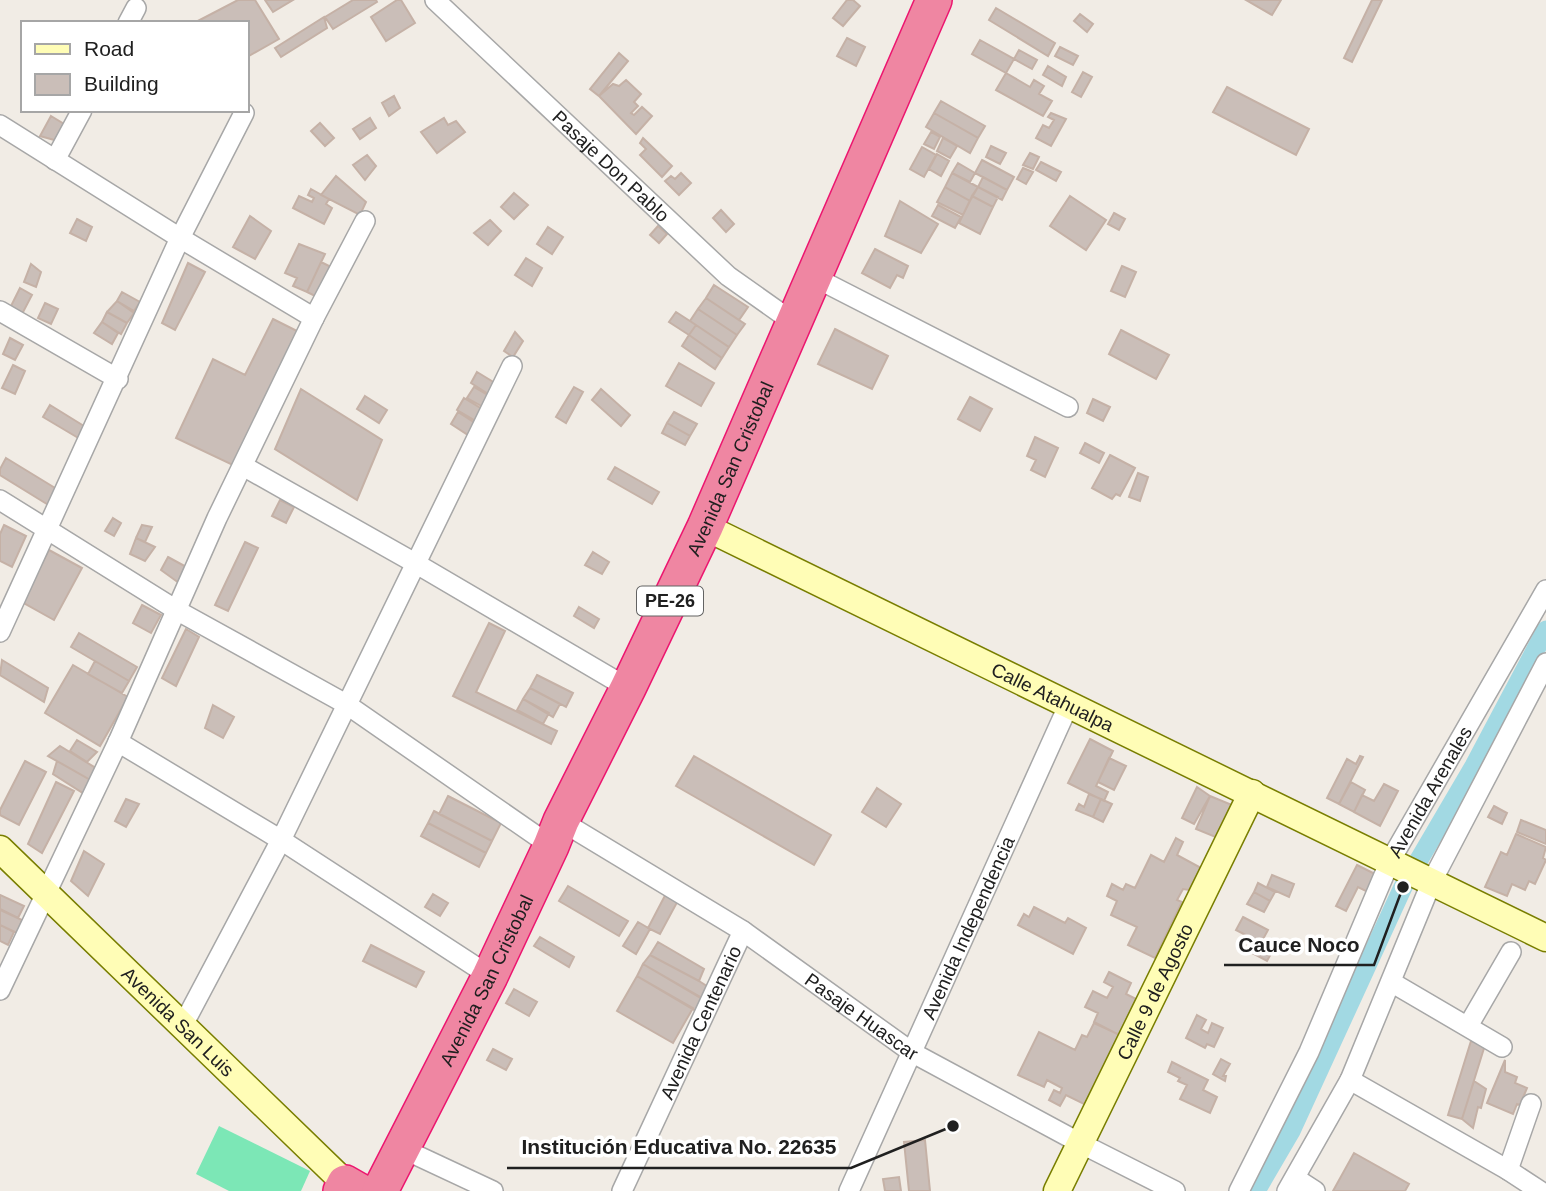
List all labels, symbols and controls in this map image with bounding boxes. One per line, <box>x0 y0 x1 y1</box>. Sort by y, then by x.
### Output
legend <box>21 21 248 112</box>
text: Road <box>84 37 134 60</box>
text: Building <box>84 72 159 95</box>
street label: Pasaje Don Pablo <box>548 106 673 226</box>
street label: Avenida San Cristobal <box>683 379 778 559</box>
road number: PE-26 <box>637 586 703 616</box>
street label: Calle Atahualpa <box>988 659 1117 736</box>
street label: Avenida Arenales <box>1384 723 1476 861</box>
street label: Avenida Independencia <box>918 833 1019 1023</box>
street label: Avenida San Cristobal <box>436 892 538 1070</box>
street label: Calle 9 de Agosto <box>1113 920 1197 1063</box>
callout: Cauce Noco <box>1224 923 1374 965</box>
text: Cauce Noco <box>1238 933 1360 956</box>
street label: Avenida Centenario <box>656 943 746 1103</box>
street label: Avenida San Luis <box>117 963 238 1081</box>
street label: Pasaje Huascar <box>801 969 922 1065</box>
callout: Institución Educativa No. 22635 <box>507 1126 851 1168</box>
text: Institución Educativa No. 22635 <box>521 1135 837 1158</box>

